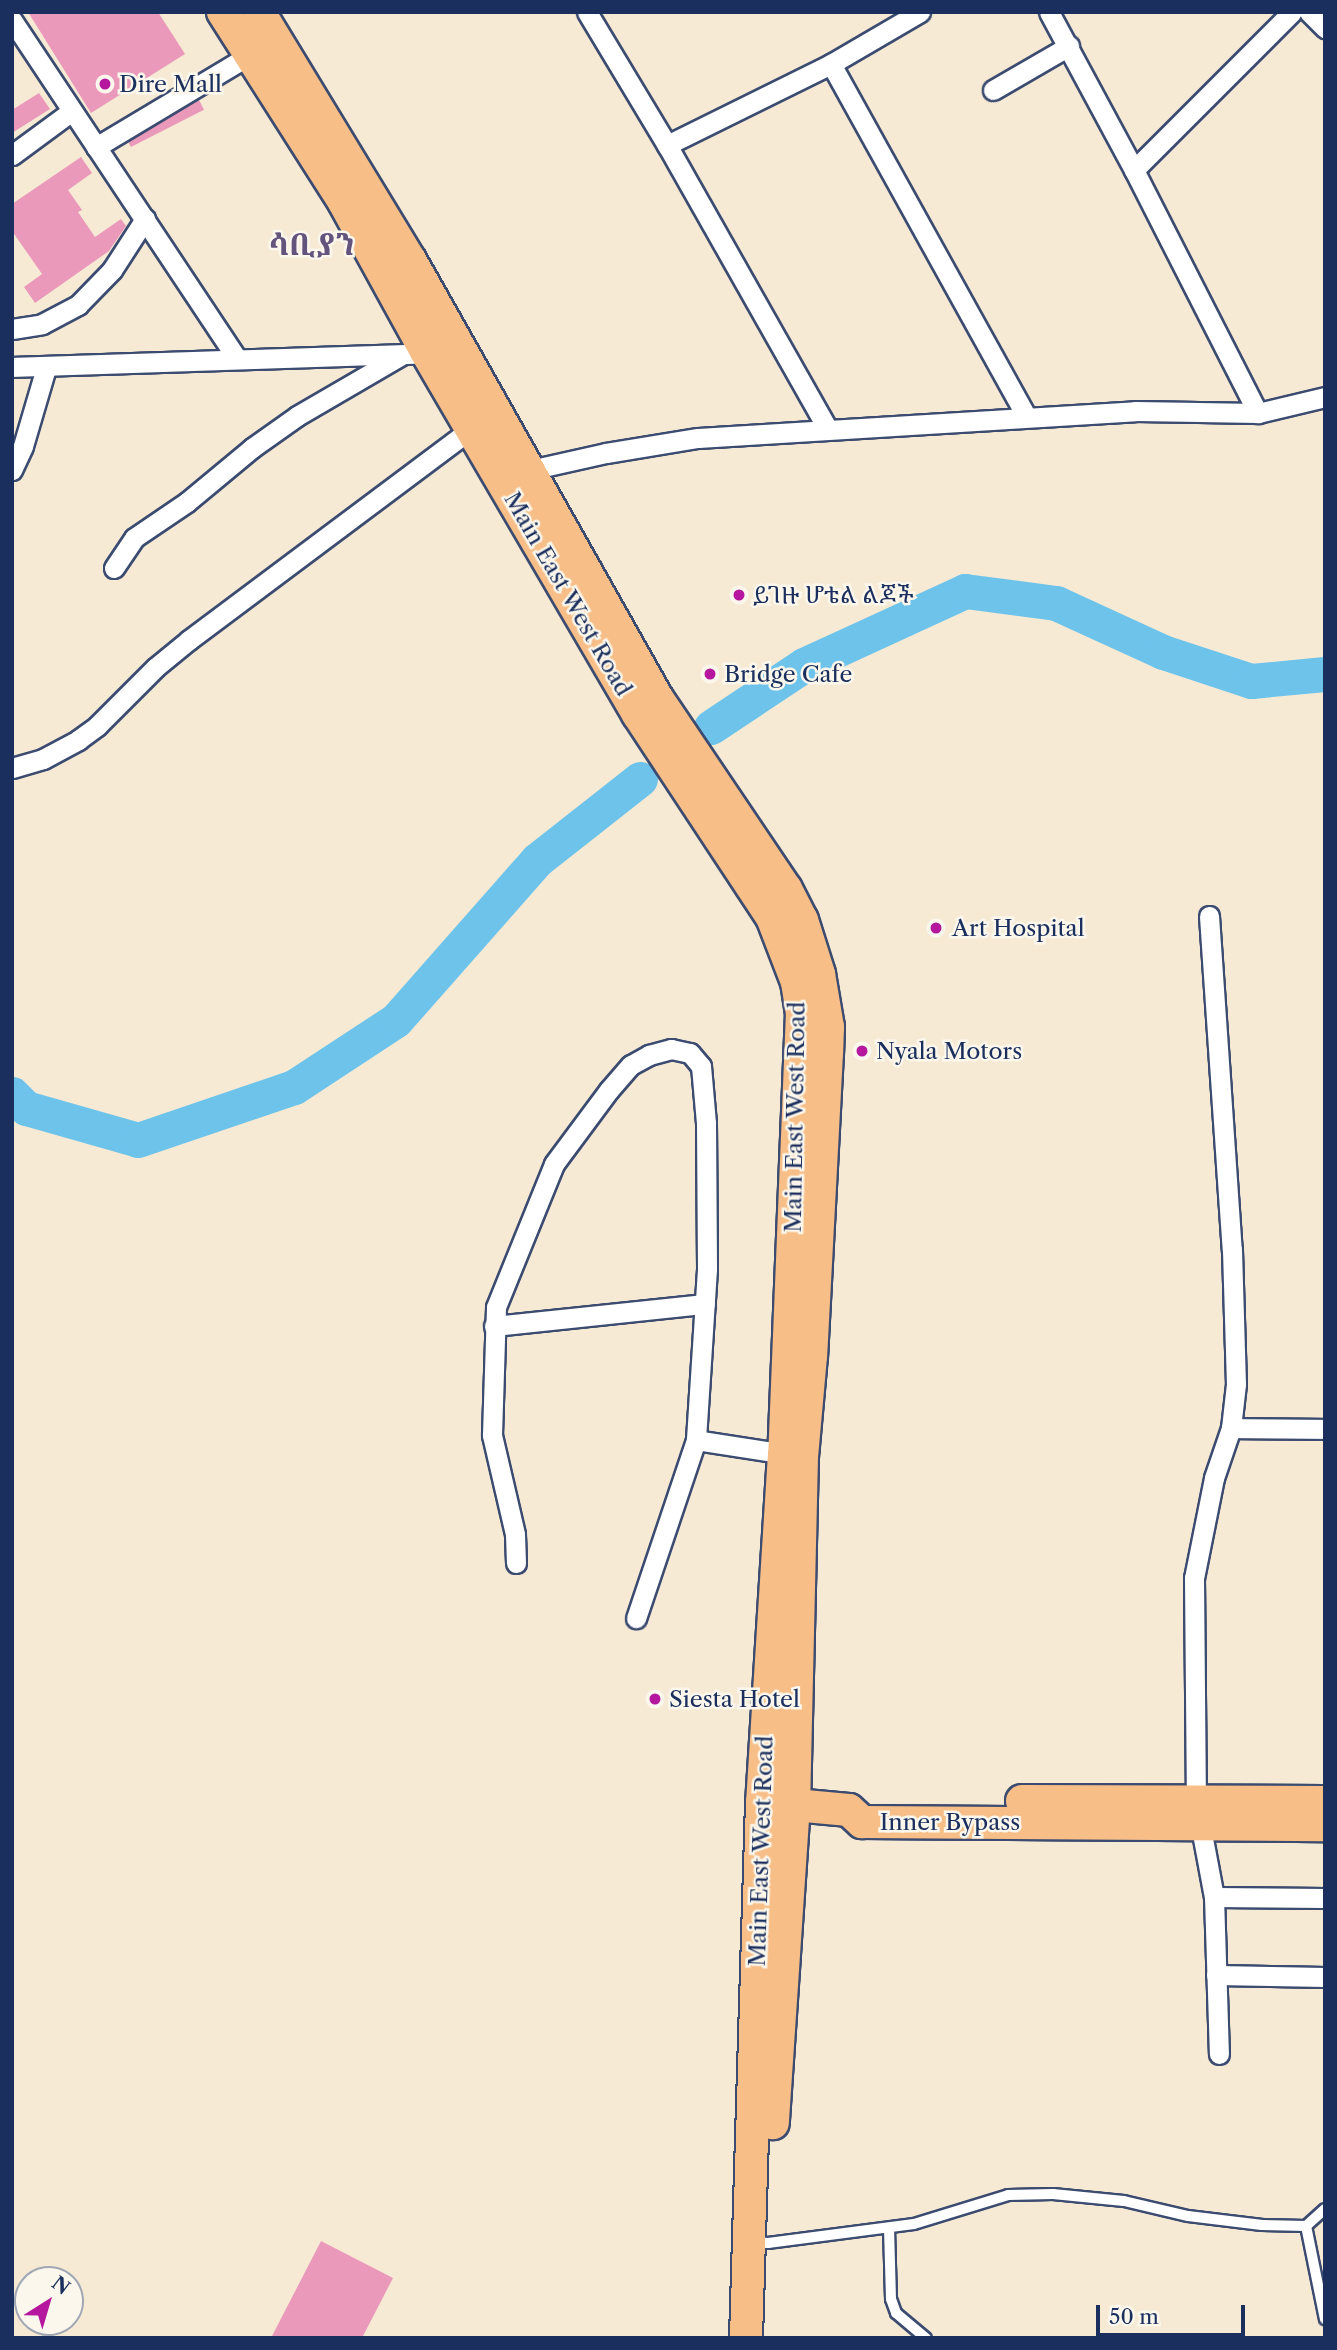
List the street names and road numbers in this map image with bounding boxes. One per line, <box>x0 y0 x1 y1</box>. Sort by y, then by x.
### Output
street label: Main East West Road <box>498 487 638 701</box>
street label: Main East West Road <box>779 1001 811 1233</box>
street label: Main East West Road <box>743 1735 779 1967</box>
street label: Inner Bypass <box>879 1808 1021 1836</box>

